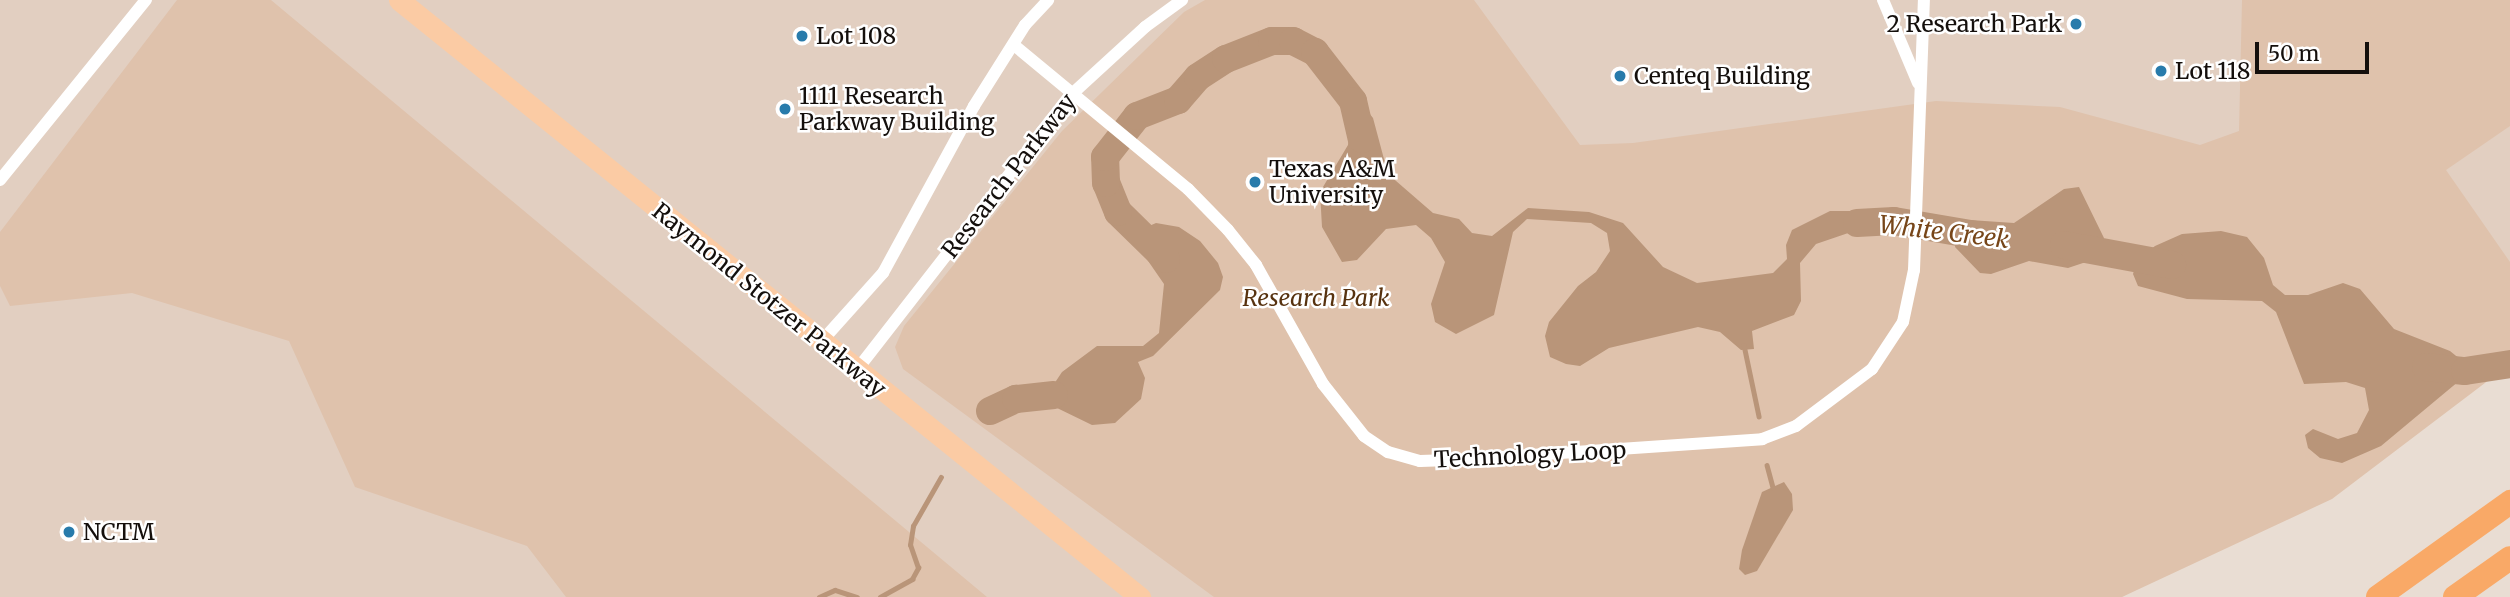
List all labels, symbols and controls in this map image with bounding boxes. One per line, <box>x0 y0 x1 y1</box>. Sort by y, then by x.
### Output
place label: 2 Research Park <box>1886 10 2062 38</box>
marker: 2 Research Park <box>2068 16 2084 32</box>
place label: Lot 108 <box>816 22 896 50</box>
marker: Lot 108 <box>794 28 810 44</box>
scale bar <box>2258 28 2372 72</box>
text: 50 m <box>2268 40 2319 67</box>
place label: Lot 118 <box>2175 57 2250 85</box>
place label: Centeq Building <box>1634 62 1810 90</box>
marker: Lot 118 <box>2153 63 2169 79</box>
marker: Centeq Building <box>1612 68 1628 84</box>
place label: 1111 Research Parkway Building <box>799 82 995 136</box>
street label: Research Parkway <box>936 88 1082 264</box>
marker: 1111 Research Parkway Building <box>777 101 793 117</box>
place label: Texas A&M University <box>1269 155 1395 209</box>
marker: Texas A&M University <box>1247 174 1263 190</box>
street label: Raymond Stotzer Parkway <box>647 197 891 403</box>
water label: White Creek <box>1877 210 2011 254</box>
park label: Research Park <box>1243 284 1389 312</box>
street label: Technology Loop <box>1433 436 1627 474</box>
place label: NCTM <box>83 518 155 546</box>
marker: NCTM <box>61 524 77 540</box>

